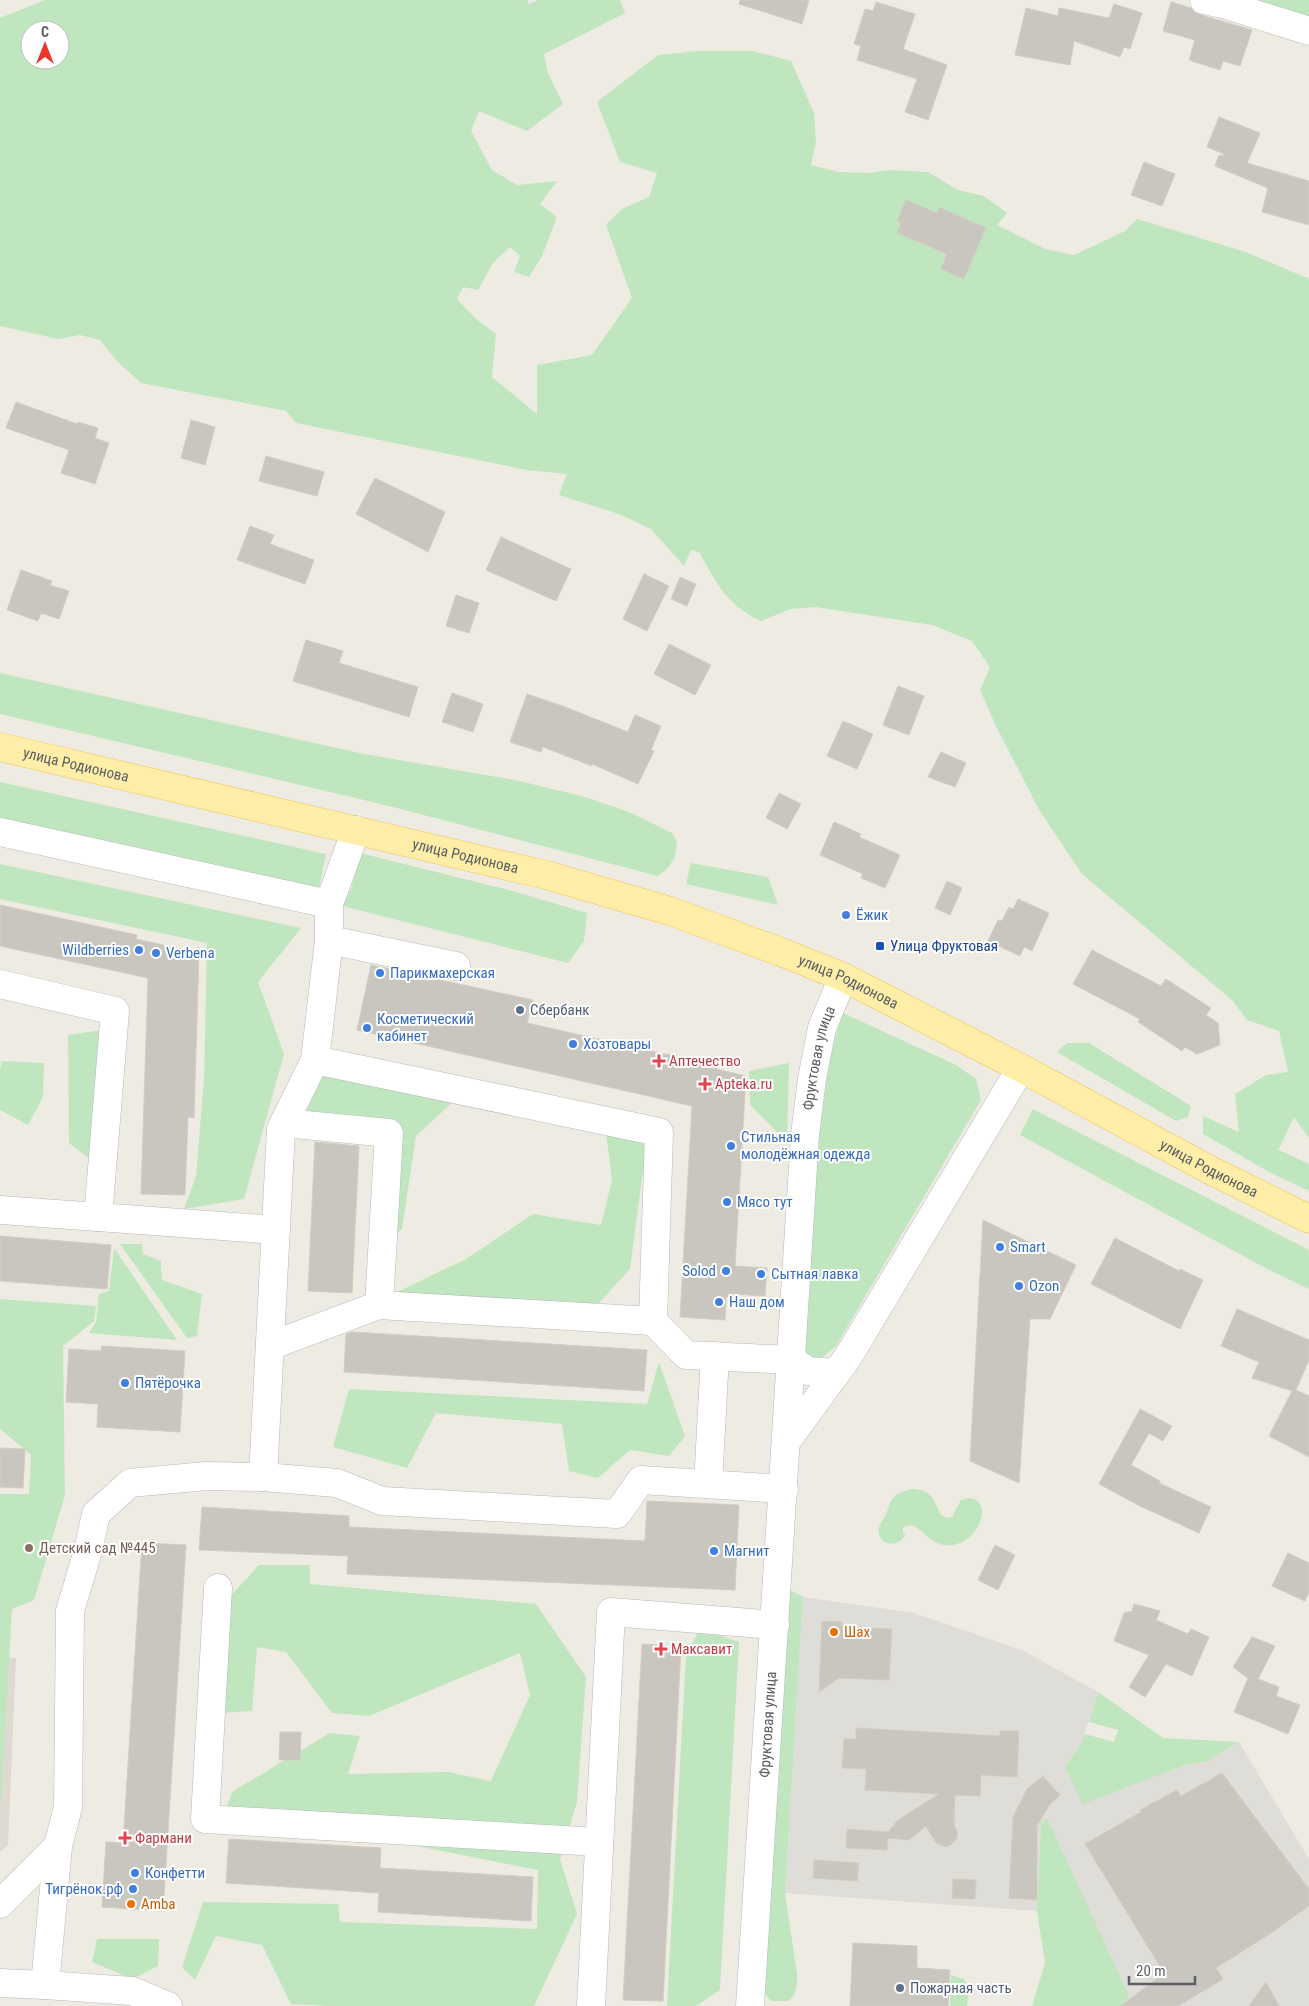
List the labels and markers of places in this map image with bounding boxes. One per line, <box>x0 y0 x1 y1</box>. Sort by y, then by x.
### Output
place label: Ёжик <box>856 906 888 924</box>
marker: Ёжик <box>840 909 852 921</box>
place label: Улица Фруктовая <box>890 937 998 955</box>
marker: Улица Фруктовая <box>874 940 886 952</box>
place label: Wildberries <box>62 941 129 959</box>
marker: Wildberries <box>133 944 145 956</box>
place label: Verbena <box>166 944 215 962</box>
marker: Verbena <box>150 947 162 959</box>
place label: Парикмахерская <box>390 964 495 982</box>
marker: Парикмахерская <box>374 967 386 979</box>
place label: Сбербанк <box>530 1001 590 1019</box>
marker: Сбербанк <box>514 1004 526 1016</box>
place label: Косметический кабинет <box>377 1010 474 1045</box>
marker: Косметический кабинет <box>361 1022 373 1034</box>
place label: Хозтовары <box>583 1035 651 1053</box>
marker: Хозтовары <box>567 1038 579 1050</box>
place label: Аптечество <box>669 1052 741 1070</box>
marker: Аптечество <box>653 1055 665 1067</box>
place label: Apteka.ru <box>715 1075 772 1093</box>
marker: Apteka.ru <box>699 1078 711 1090</box>
place label: Стильная молодёжная одежда <box>741 1128 871 1163</box>
marker: Стильная молодёжная одежда <box>725 1140 737 1152</box>
place label: Мясо тут <box>737 1193 793 1211</box>
marker: Мясо тут <box>721 1196 733 1208</box>
place label: Smart <box>1010 1238 1046 1256</box>
marker: Smart <box>994 1241 1006 1253</box>
place label: Solod <box>682 1262 716 1280</box>
marker: Solod <box>720 1265 732 1277</box>
place label: Сытная лавка <box>771 1265 858 1283</box>
marker: Сытная лавка <box>755 1268 767 1280</box>
place label: Ozon <box>1029 1277 1059 1295</box>
marker: Ozon <box>1013 1280 1025 1292</box>
place label: Наш дом <box>729 1293 785 1311</box>
marker: Наш дом <box>713 1296 725 1308</box>
place label: Пятёрочка <box>135 1374 201 1392</box>
marker: Пятёрочка <box>119 1377 131 1389</box>
place label: Детский сад №445 <box>39 1539 156 1557</box>
marker: Детский сад №445 <box>23 1542 35 1554</box>
place label: Магнит <box>724 1542 770 1560</box>
marker: Магнит <box>708 1545 720 1557</box>
place label: Шах <box>844 1623 870 1641</box>
marker: Шах <box>828 1626 840 1638</box>
place label: Максавит <box>671 1640 732 1658</box>
marker: Максавит <box>655 1643 667 1655</box>
place label: Фармани <box>135 1829 192 1847</box>
marker: Фармани <box>119 1832 131 1844</box>
place label: Конфетти <box>145 1864 205 1882</box>
marker: Конфетти <box>129 1867 141 1879</box>
place label: Тигрёнок.рф <box>45 1880 123 1898</box>
marker: Тигрёнок.рф <box>127 1883 139 1895</box>
place label: Amba <box>141 1895 176 1913</box>
marker: Amba <box>125 1898 137 1910</box>
place label: Пожарная часть <box>910 1979 1012 1997</box>
marker: Пожарная часть <box>894 1982 906 1994</box>

